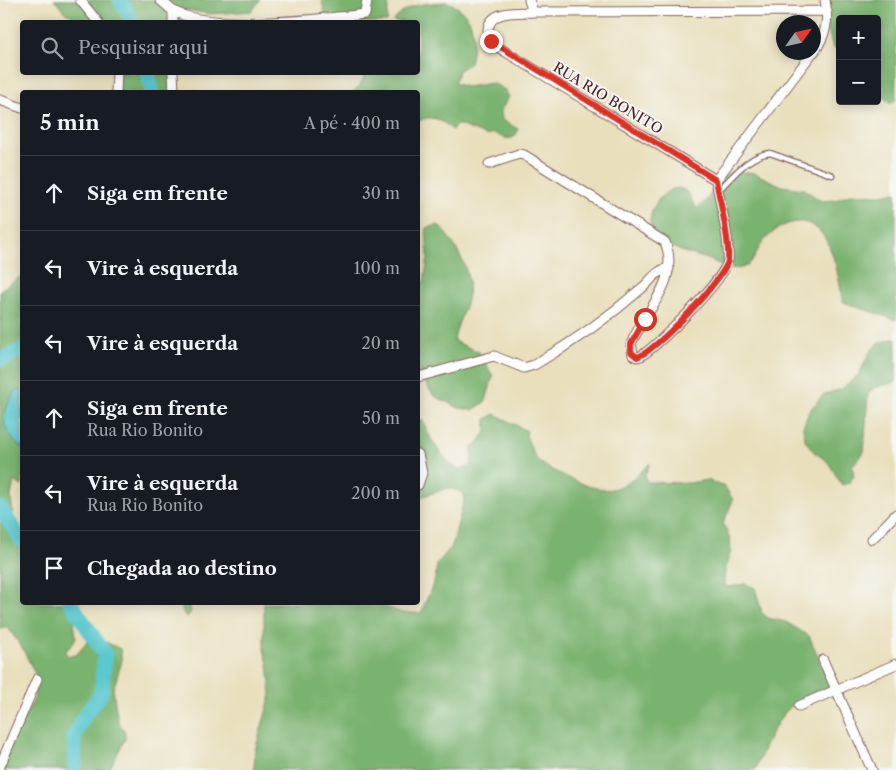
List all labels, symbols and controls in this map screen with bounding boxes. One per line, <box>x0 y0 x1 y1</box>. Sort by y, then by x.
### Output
north arrow <box>776 15 821 60</box>
map controls <box>836 15 881 105</box>
button: + <box>836 15 881 60</box>
search box <box>20 20 420 75</box>
route end <box>480 30 503 53</box>
icon: search <box>38 34 66 62</box>
text: Pesquisar aqui <box>78 36 208 59</box>
street label: RUA RIO BONITO <box>550 58 666 138</box>
button: − <box>836 60 881 105</box>
text: 5 min <box>40 110 100 135</box>
text: A pé · 400 m <box>304 113 400 133</box>
icon: ahead <box>40 179 68 207</box>
text: Siga em frente <box>87 182 228 205</box>
text: 30 m <box>362 183 400 203</box>
icon: left <box>40 254 68 282</box>
text: Vire à esquerda <box>87 257 238 280</box>
text: 100 m <box>354 258 400 278</box>
route start <box>634 308 657 331</box>
icon: left <box>40 329 68 357</box>
text: Vire à esquerda <box>87 332 238 355</box>
text: 20 m <box>361 333 400 353</box>
text: Siga em frente <box>87 397 228 420</box>
icon: ahead <box>40 404 68 432</box>
text: 50 m <box>362 408 400 428</box>
text: Rua Rio Bonito <box>87 420 203 440</box>
text: Vire à esquerda <box>87 472 238 495</box>
icon: left <box>40 479 68 507</box>
text: 200 m <box>351 483 400 503</box>
text: Rua Rio Bonito <box>87 495 203 515</box>
icon: arrive <box>40 554 68 582</box>
text: Chegada ao destino <box>87 557 277 580</box>

